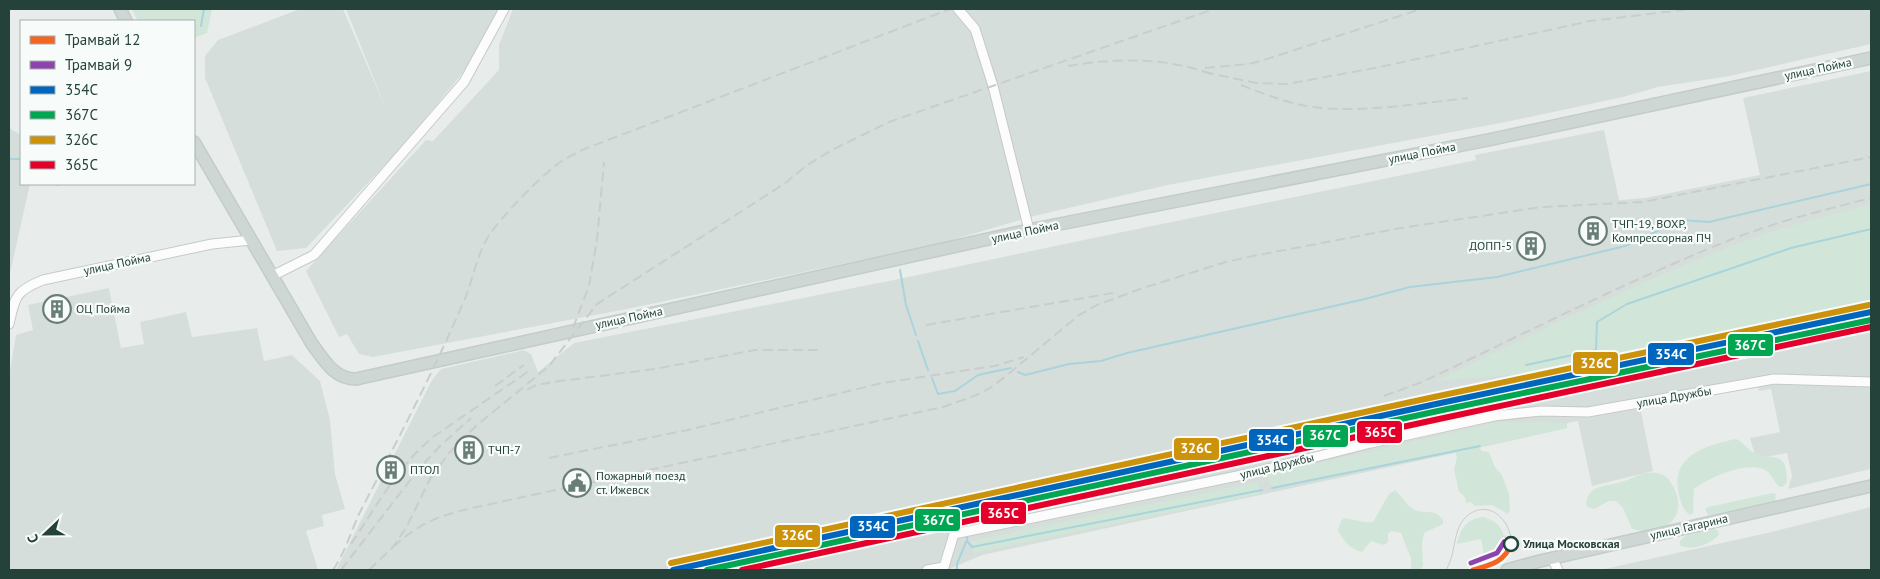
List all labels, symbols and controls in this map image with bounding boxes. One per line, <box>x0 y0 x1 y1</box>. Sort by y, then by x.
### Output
legend <box>20 20 195 185</box>
text: Трамвай 12 <box>65 30 140 49</box>
street label: улица Пойма <box>1783 54 1853 83</box>
text: Трамвай 9 <box>65 55 132 74</box>
text: 354С <box>65 80 98 99</box>
text: 367С <box>65 105 98 124</box>
text: 326С <box>65 130 98 149</box>
street label: улица Пойма <box>1387 139 1457 166</box>
text: 365С <box>65 155 98 174</box>
building icon: ТЧП-19, ВОХР, Компрессорная ПЧ <box>1578 216 1608 246</box>
place label: ТЧП-19, ВОХР, Компрессорная ПЧ <box>1612 216 1711 245</box>
street label: улица Пойма <box>990 217 1060 246</box>
building icon: ДОПП-5 <box>1516 231 1546 261</box>
place label: ДОПП-5 <box>1469 238 1512 253</box>
street label: улица Пойма <box>82 249 152 278</box>
building icon: ОЦ Пойма <box>42 294 72 324</box>
place label: ОЦ Пойма <box>76 301 130 316</box>
street label: улица Пойма <box>594 303 664 332</box>
line badge: 367С <box>1727 333 1774 357</box>
text: 367С <box>1734 336 1766 354</box>
line badge: 354С <box>1647 342 1695 366</box>
text: 354С <box>1655 345 1687 363</box>
line badge: 326С <box>1572 351 1619 375</box>
text: 326С <box>1580 354 1612 372</box>
street label: улица Дружбы <box>1635 383 1712 410</box>
line badge: 365С <box>1356 420 1403 444</box>
text: 365С <box>1364 423 1396 441</box>
line badge: 367С <box>1302 424 1349 448</box>
text: 367С <box>1309 426 1341 444</box>
line badge: 354С <box>1248 428 1295 452</box>
text: 354С <box>1256 431 1288 449</box>
building icon: ТЧП-7 <box>454 435 484 465</box>
line badge: 326С <box>1173 437 1220 461</box>
text: 326С <box>1180 439 1212 457</box>
place label: ТЧП-7 <box>488 442 521 457</box>
street label: улица Дружбы <box>1238 449 1315 482</box>
building icon: ПТОЛ <box>376 455 406 485</box>
place label: ПТОЛ <box>410 462 440 477</box>
public building icon: Пожарный поезд ст. Ижевск <box>562 468 592 498</box>
place label: Пожарный поезд ст. Ижевск <box>596 468 686 497</box>
line badge: 365С <box>980 501 1027 525</box>
text: 365С <box>987 504 1019 522</box>
line badge: 367С <box>914 508 961 532</box>
north arrow <box>20 509 70 559</box>
street label: улица Гагарина <box>1648 510 1729 543</box>
text: 367С <box>922 511 954 529</box>
line badge: 354С <box>849 515 896 539</box>
text: 354С <box>857 517 889 535</box>
line badge: 326С <box>774 524 821 548</box>
text: 326С <box>781 526 813 544</box>
text: С <box>23 532 43 546</box>
marker: Улица Московская <box>1503 536 1519 552</box>
place label: Улица Московская <box>1522 536 1620 551</box>

